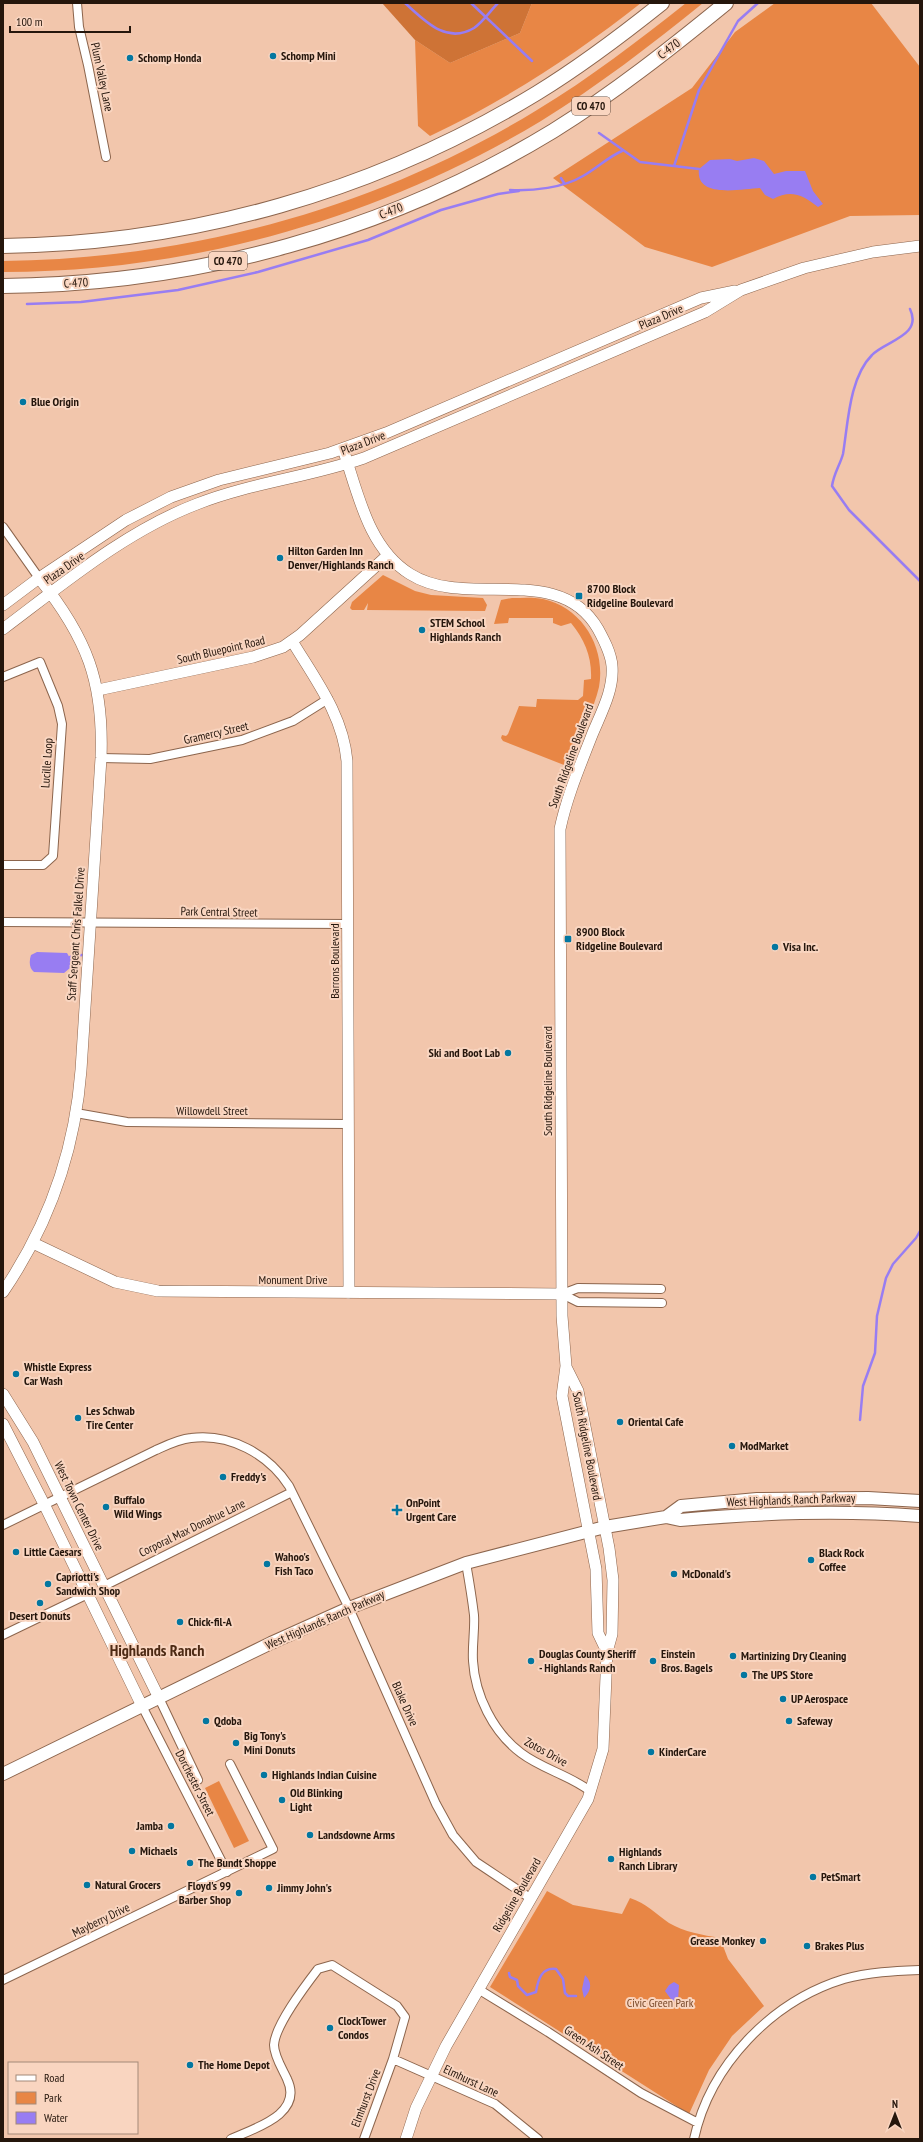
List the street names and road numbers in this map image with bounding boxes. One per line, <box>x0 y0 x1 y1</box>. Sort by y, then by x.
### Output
street label: C-470 <box>654 35 683 62</box>
street label: Plum Valley Lane <box>88 41 117 113</box>
road number: CO 470 <box>572 97 610 115</box>
street label: C-470 <box>377 199 405 222</box>
road number: CO 470 <box>209 252 247 270</box>
street label: C-470 <box>63 274 89 291</box>
street label: Plaza Drive <box>636 301 685 333</box>
street label: Plaza Drive <box>338 427 387 458</box>
street label: Plaza Drive <box>40 548 87 587</box>
street label: South Bluepoint Road <box>175 632 266 667</box>
street label: South Ridgeline Boulevard <box>545 702 596 810</box>
street label: Gramercy Street <box>182 718 250 747</box>
street label: Lucille Loop <box>37 737 56 788</box>
street label: Staff Sergeant Chris Falkel Drive <box>63 867 88 1001</box>
street label: Park Central Street <box>180 903 258 920</box>
street label: Barrons Boulevard <box>327 923 342 999</box>
street label: South Ridgeline Boulevard <box>540 1026 555 1136</box>
street label: Willowdell Street <box>176 1103 248 1118</box>
street label: Monument Drive <box>259 1272 328 1287</box>
street label: South Ridgeline Boulevard <box>570 1390 605 1501</box>
street label: West Town Center Drive <box>51 1459 108 1553</box>
street label: West Highlands Ranch Parkway <box>726 1490 856 1509</box>
street label: Corporal Max Donahue Lane <box>136 1495 247 1560</box>
street label: West Highlands Ranch Parkway <box>263 1586 387 1653</box>
street label: Blake Drive <box>389 1679 422 1728</box>
street label: Zotos Drive <box>522 1734 570 1769</box>
street label: Dorchester Street <box>172 1747 219 1819</box>
street label: Ridgeline Boulevard <box>489 1855 544 1935</box>
street label: Mayberry Drive <box>70 1899 132 1940</box>
street label: Green Ash Street <box>562 2022 628 2073</box>
street label: Elmhurst Lane <box>441 2061 501 2100</box>
street label: Elmhurst Drive <box>348 2067 384 2129</box>

